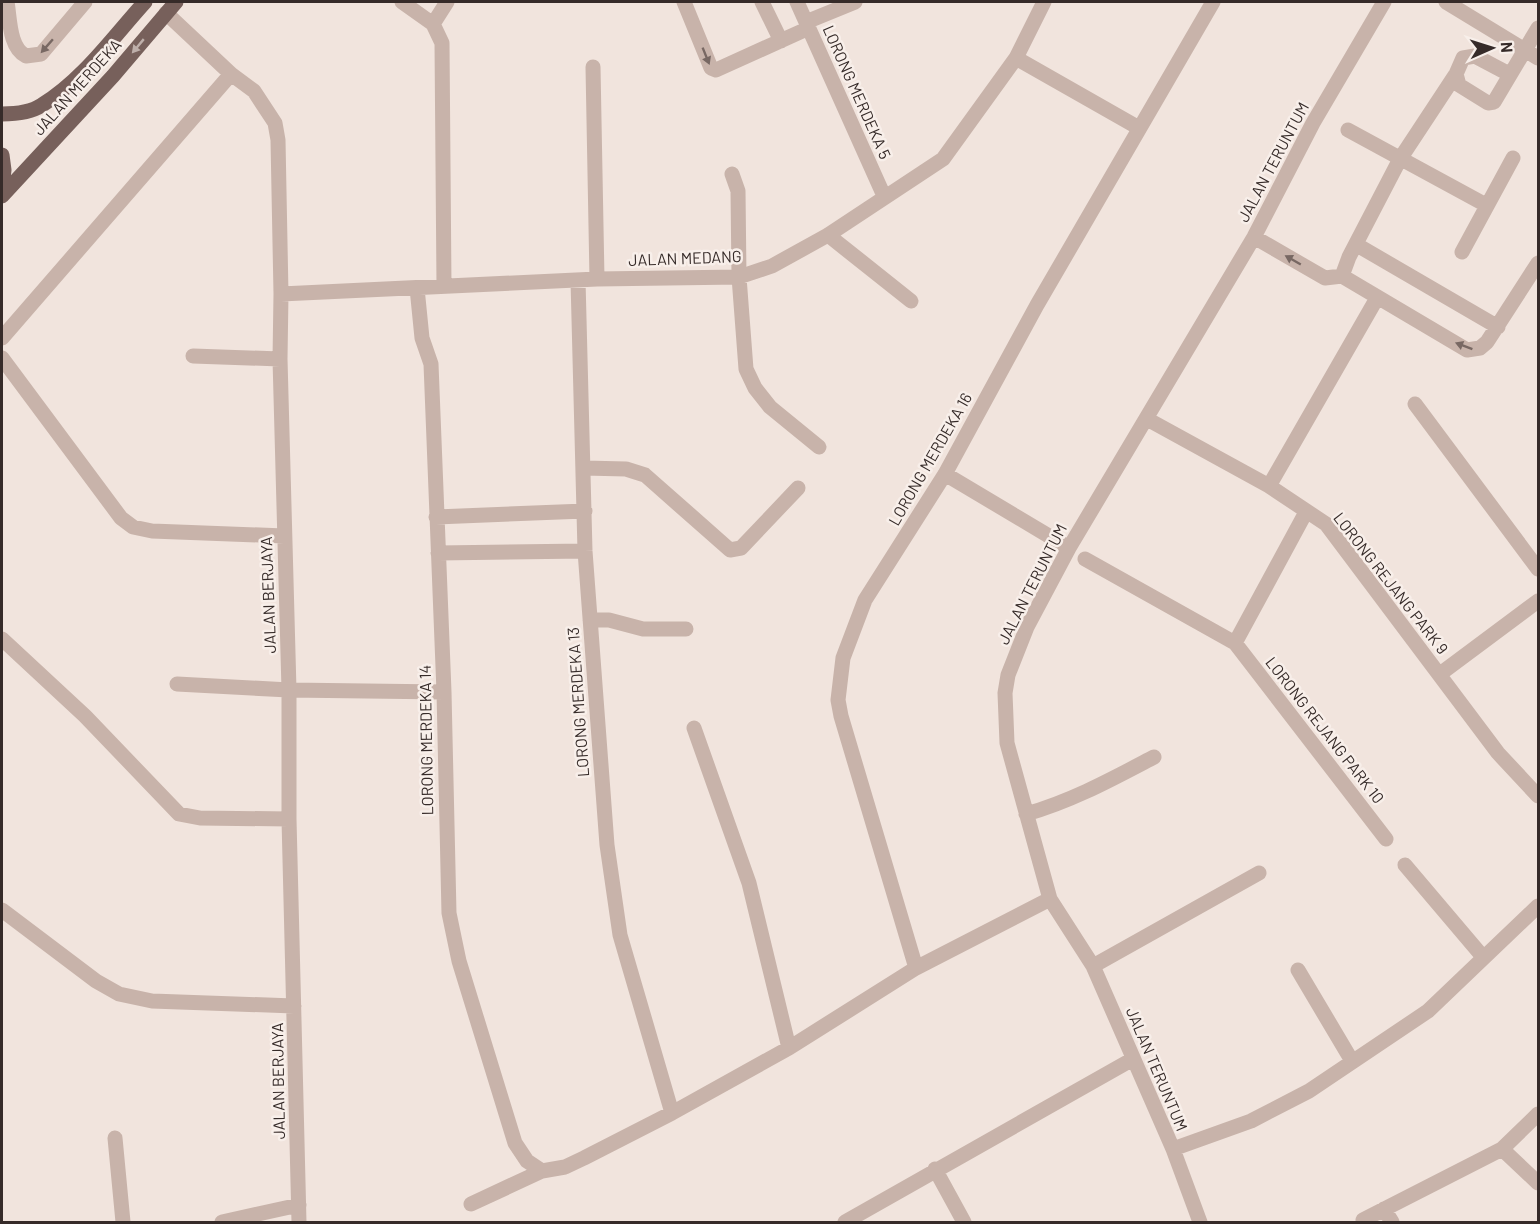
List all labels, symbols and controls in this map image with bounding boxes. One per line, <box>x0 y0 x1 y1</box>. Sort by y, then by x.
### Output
north arrow <box>1462 18 1522 78</box>
street label: LORONG MERDEKA 5 <box>819 22 895 162</box>
street label: JALAN MERDEKA <box>29 35 125 139</box>
one-way arrow <box>41 38 54 53</box>
one-way arrow <box>132 38 145 53</box>
text: N <box>1498 41 1517 53</box>
one-way arrow <box>702 47 711 65</box>
street label: JALAN TERUNTUM <box>1233 99 1312 225</box>
street label: JALAN MEDANG <box>628 246 742 269</box>
one-way arrow <box>1285 254 1301 265</box>
one-way arrow <box>1454 341 1472 351</box>
street label: LORONG MERDEKA 16 <box>884 389 975 528</box>
street label: LORONG REJANG PARK 9 <box>1330 508 1453 657</box>
street label: JALAN TERUNTUM <box>993 520 1070 647</box>
street label: JALAN BERJAYA <box>256 536 279 654</box>
street label: LORONG MERDEKA 13 <box>563 627 592 778</box>
street label: LORONG REJANG PARK 10 <box>1262 653 1389 807</box>
street label: LORONG MERDEKA 14 <box>415 665 436 815</box>
street label: JALAN TERUNTUM <box>1123 1004 1192 1134</box>
street label: JALAN BERJAYA <box>267 1022 288 1140</box>

